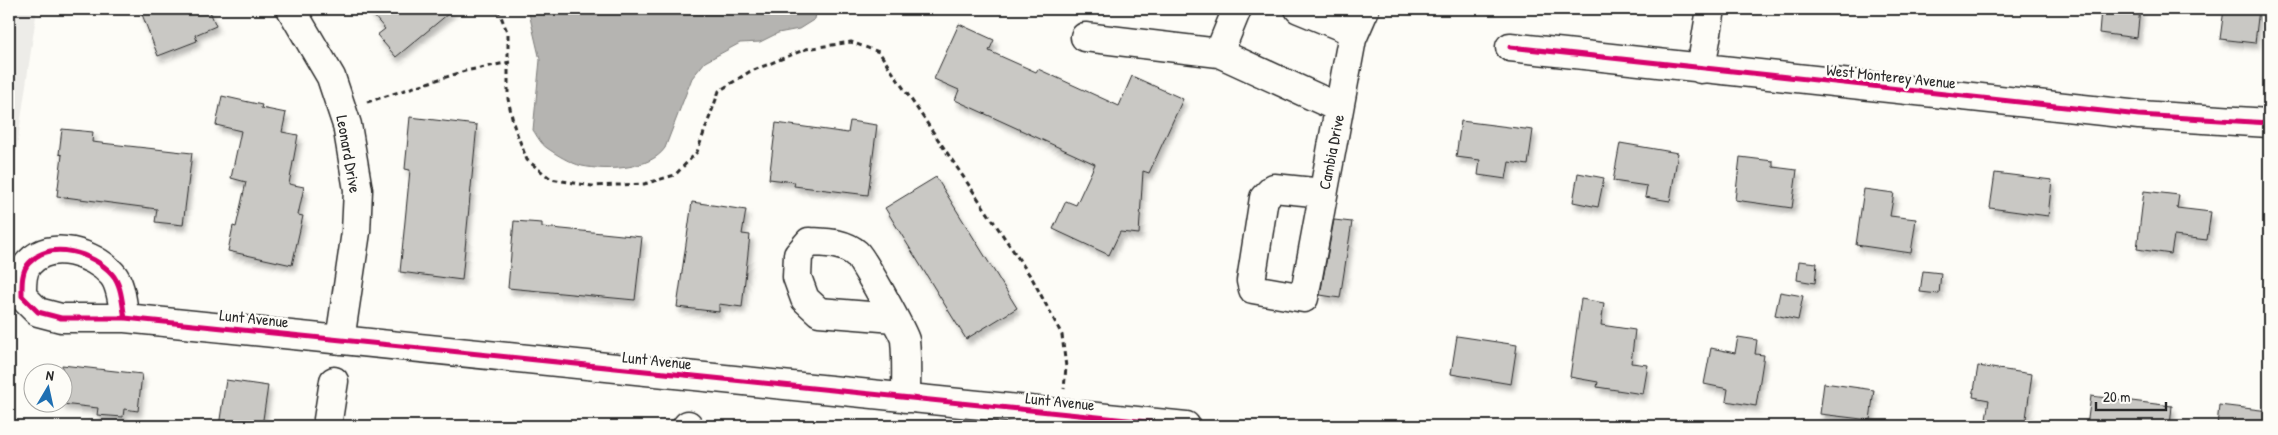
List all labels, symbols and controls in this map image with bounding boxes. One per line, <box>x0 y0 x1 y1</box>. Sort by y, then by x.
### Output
street label: West Monterey Avenue <box>1825 58 1958 94</box>
street label: Cambia Drive <box>1313 112 1349 191</box>
street label: Leonard Drive <box>331 113 367 195</box>
street label: Lunt Avenue <box>218 303 290 333</box>
street label: Lunt Avenue <box>621 345 693 375</box>
north arrow <box>22 362 72 412</box>
text: N <box>45 365 56 385</box>
scale bar <box>2096 380 2166 412</box>
street label: Lunt Avenue <box>1024 386 1096 416</box>
text: 20 m <box>2103 386 2130 407</box>

